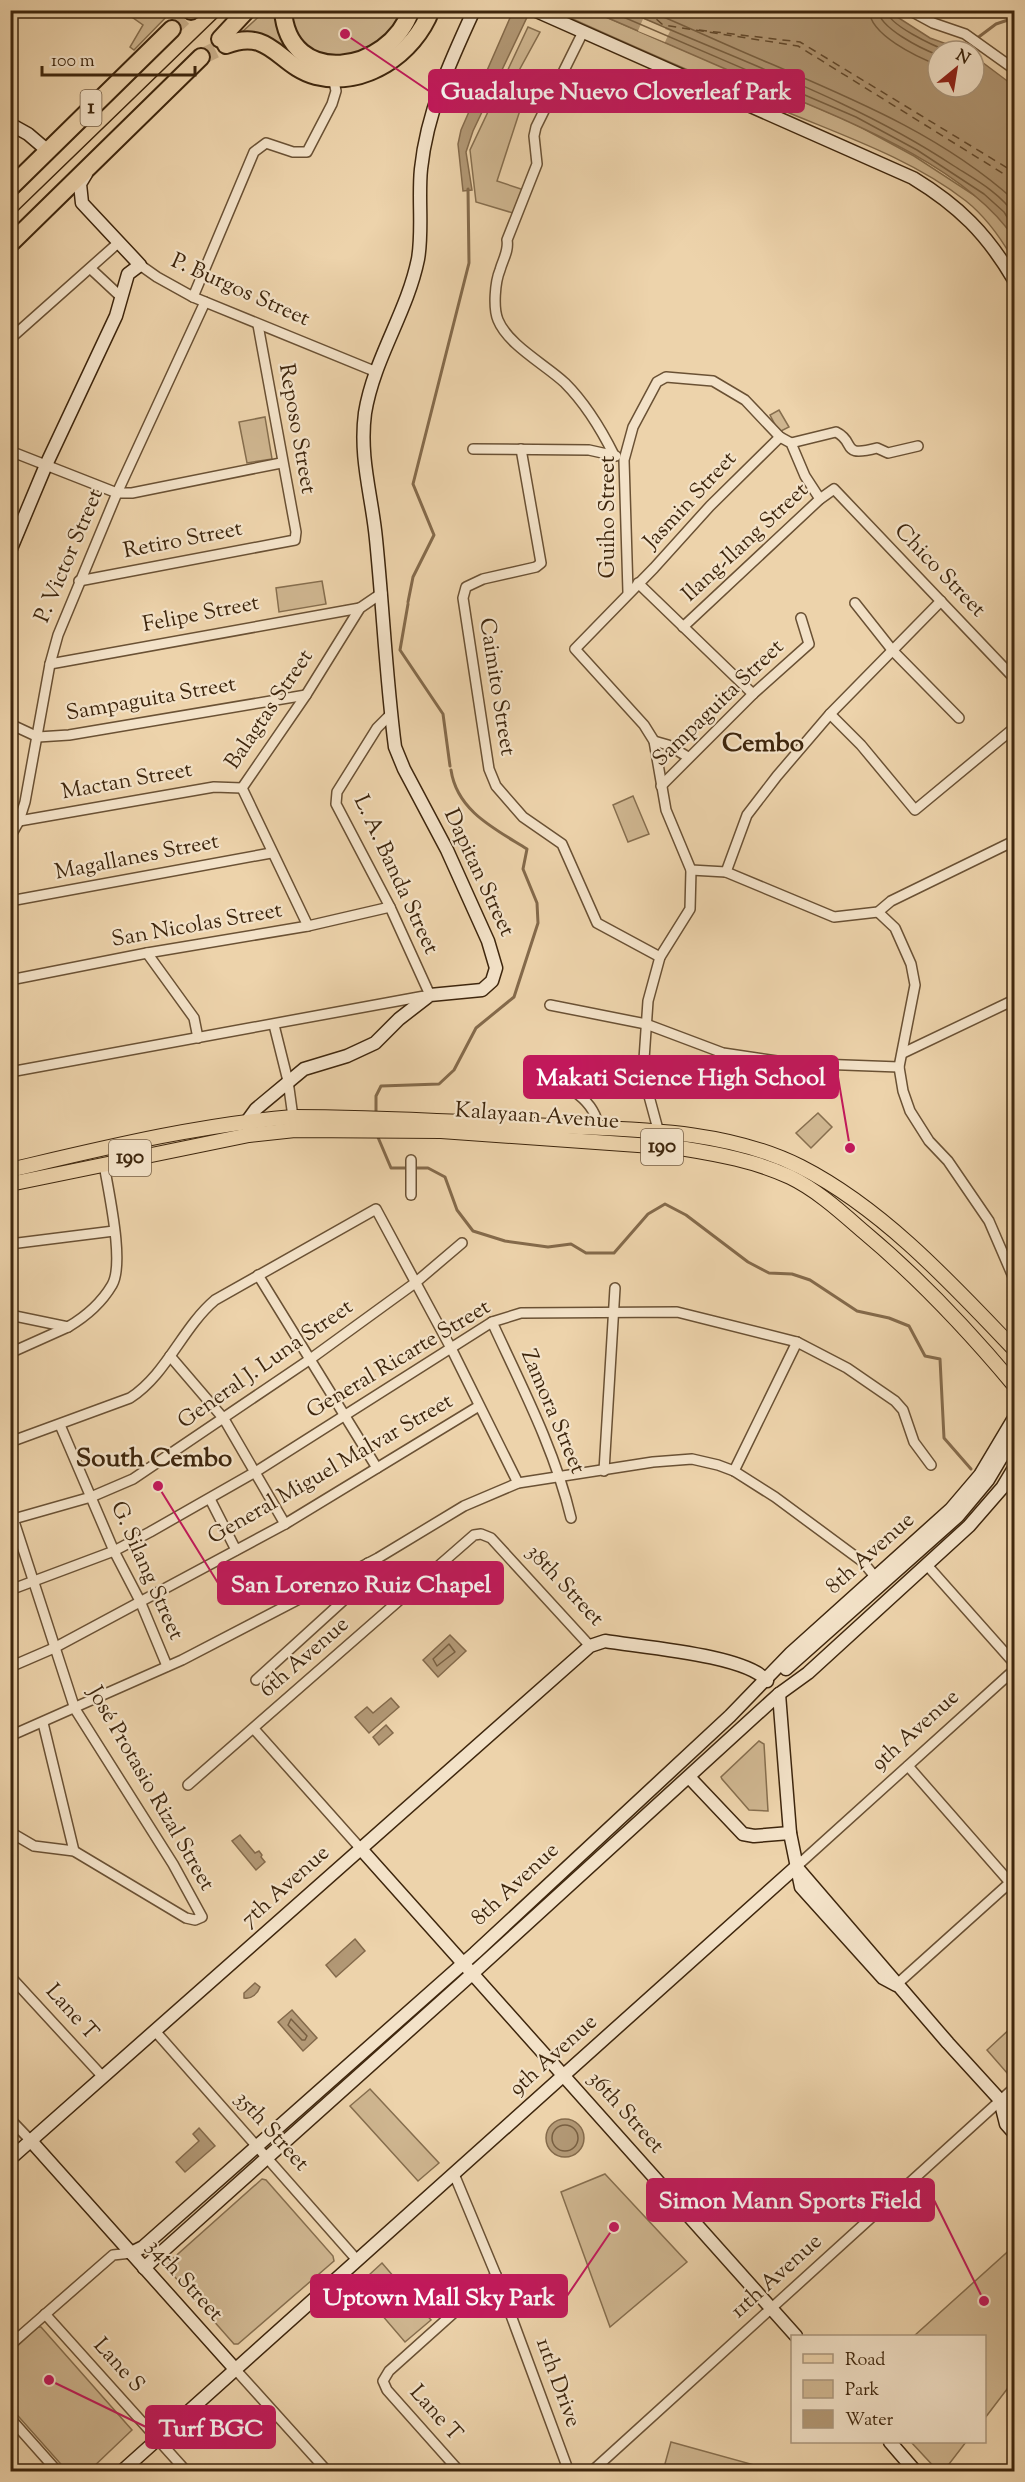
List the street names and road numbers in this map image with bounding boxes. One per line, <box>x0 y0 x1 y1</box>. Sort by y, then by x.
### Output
road number: 1 <box>80 90 101 126</box>
street label: P. Burgos Street <box>166 246 315 336</box>
street label: Reposo Street <box>269 361 323 497</box>
street label: Jasmin Street <box>636 444 745 558</box>
street label: Guiho Street <box>593 455 625 579</box>
street label: Ilang-Ilang Street <box>676 475 817 610</box>
street label: P. Victor Street <box>27 484 113 628</box>
street label: Retiro Street <box>121 514 246 568</box>
street label: Chico Street <box>886 517 993 626</box>
street label: Felipe Street <box>140 588 263 642</box>
street label: Caimito Street <box>469 616 523 759</box>
street label: Sampaguita Street <box>646 632 792 775</box>
street label: Balagtas Street <box>218 643 322 776</box>
street label: Sampaguita Street <box>64 669 239 731</box>
street label: Mactan Street <box>59 755 195 809</box>
street label: L. A. Banda Street <box>344 790 446 960</box>
street label: Dapitan Street <box>434 804 522 943</box>
street label: Magallanes Street <box>52 826 222 890</box>
street label: San Nicolas Street <box>109 895 285 957</box>
street label: Kalayaan Avenue <box>454 1095 620 1139</box>
road number: 190 <box>641 1129 683 1165</box>
road number: 190 <box>109 1140 151 1176</box>
street label: General J. Luna Street <box>172 1292 361 1438</box>
street label: General Ricarte Street <box>301 1292 498 1428</box>
street label: Zamora Street <box>511 1345 593 1480</box>
street label: General Miguel Malvar Street <box>202 1386 460 1554</box>
street label: G. Silang Street <box>101 1496 191 1646</box>
street label: 8th Avenue <box>820 1505 922 1603</box>
street label: 38th Street <box>518 1538 611 1634</box>
street label: 6th Avenue <box>253 1610 357 1706</box>
street label: José Protasio Rizal Street <box>78 1680 222 1898</box>
street label: 9th Avenue <box>865 1683 967 1779</box>
street label: 8th Avenue <box>465 1836 567 1934</box>
street label: 7th Avenue <box>235 1838 337 1936</box>
street label: Lane T <box>37 1978 106 2049</box>
street label: 9th Avenue <box>503 2008 605 2104</box>
street label: 36th Street <box>579 2065 671 2162</box>
street label: 35th Street <box>226 2085 316 2180</box>
street label: 11th Avenue <box>724 2227 830 2327</box>
street label: 34th Street <box>138 2232 230 2330</box>
street label: Lane S <box>85 2331 151 2401</box>
street label: 11th Drive <box>526 2334 588 2432</box>
street label: Lane T <box>401 2379 470 2450</box>

